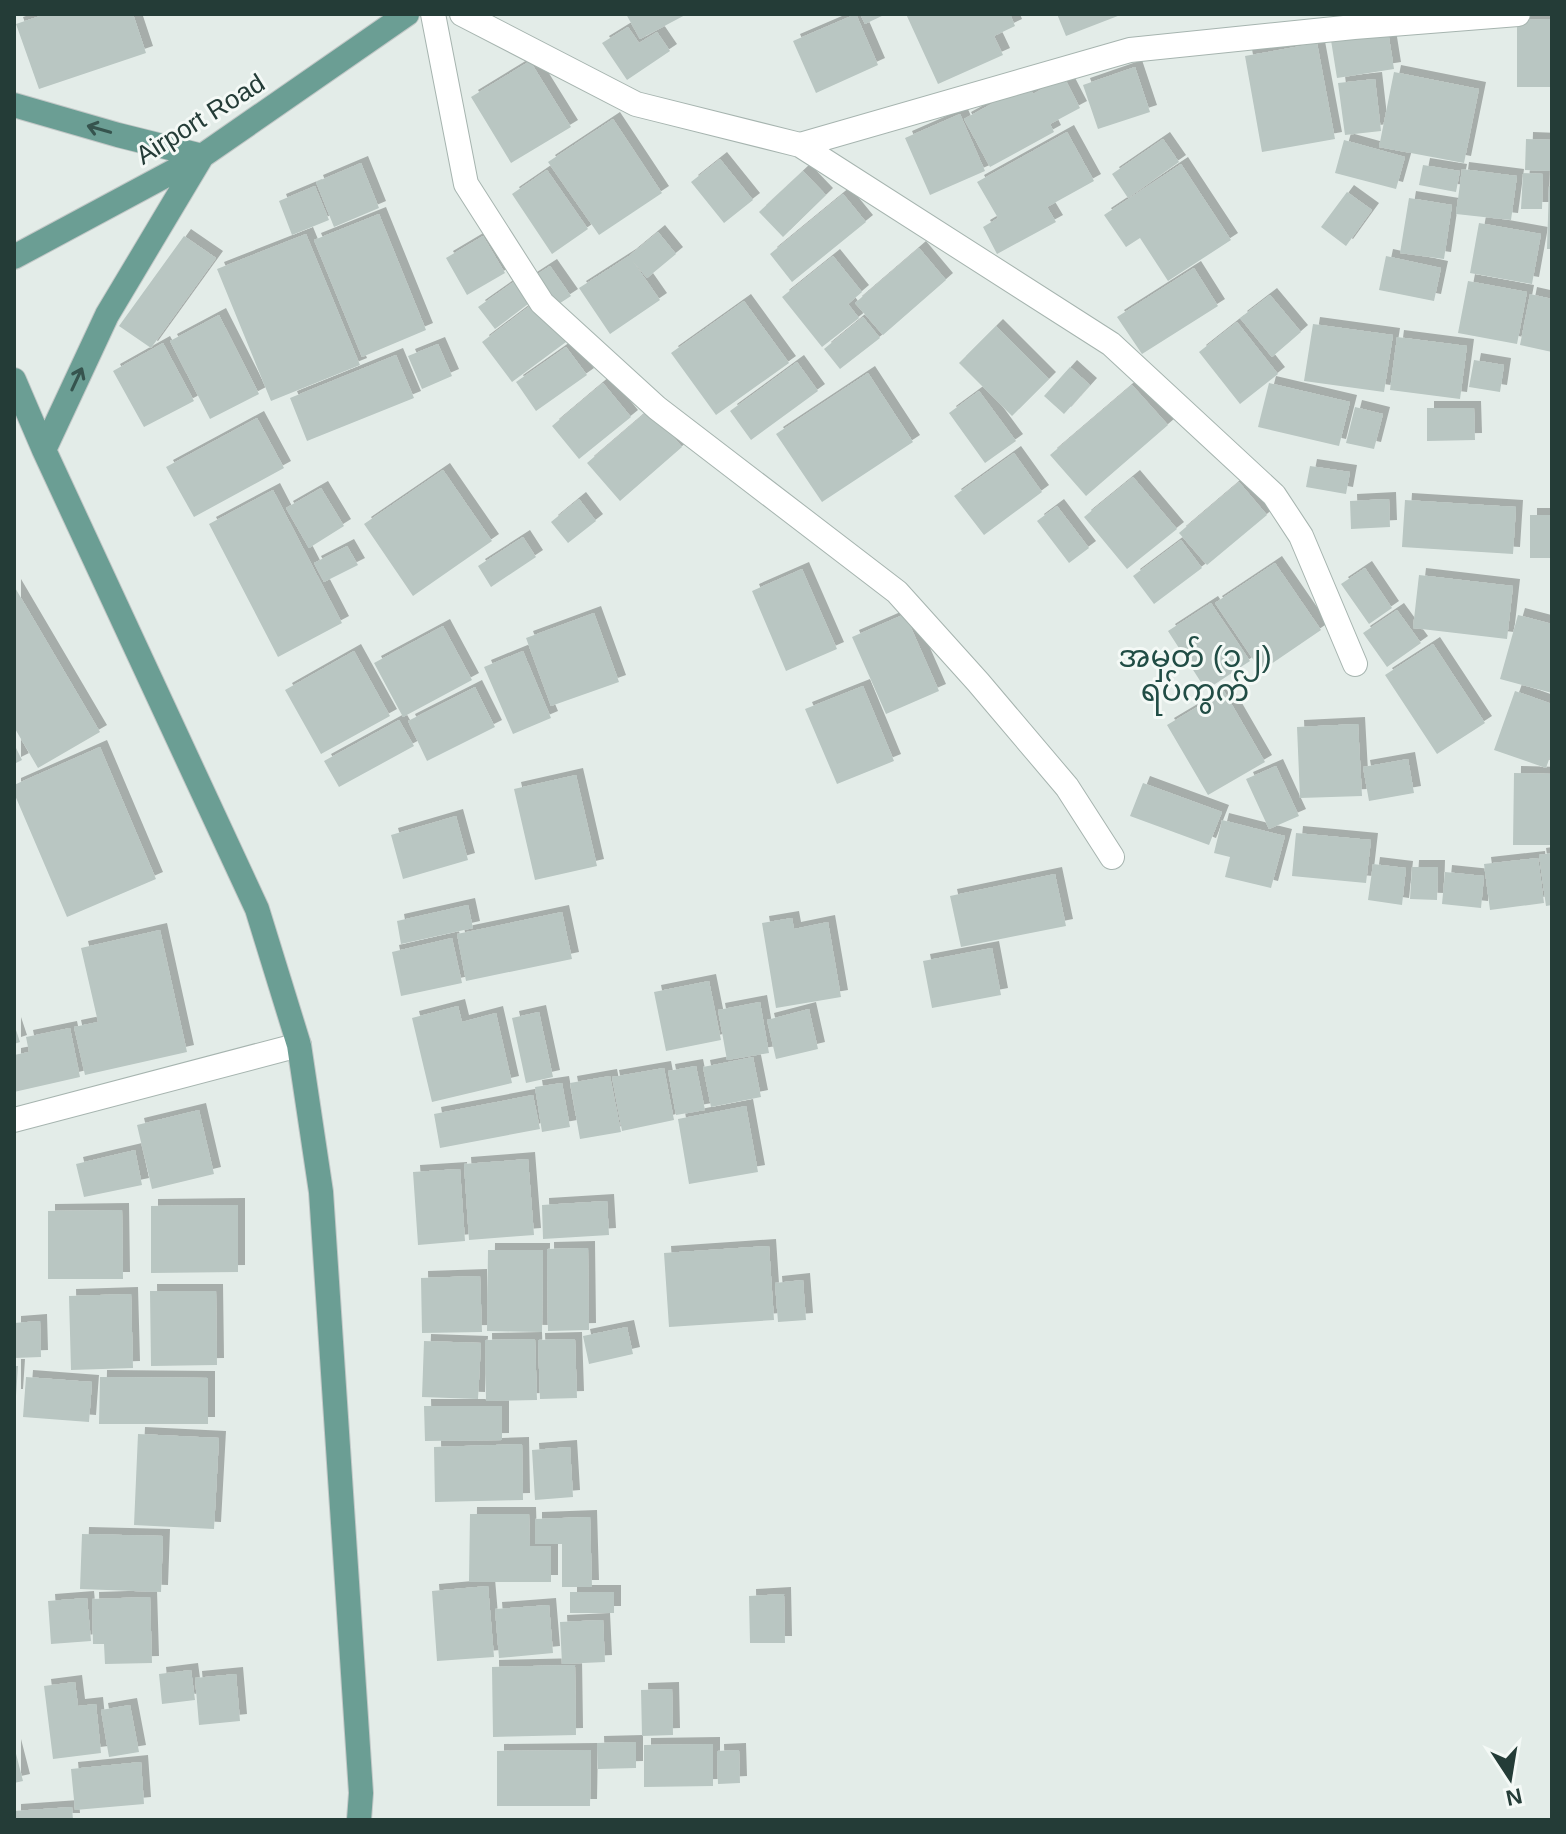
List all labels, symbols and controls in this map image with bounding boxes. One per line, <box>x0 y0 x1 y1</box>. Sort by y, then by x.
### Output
street label: Airport Road <box>130 68 270 170</box>
one-way arrow <box>87 121 112 136</box>
one-way arrow <box>70 368 85 392</box>
district label: အမှတ် (၁၂) ရပ်ကွက် <box>1118 635 1272 716</box>
north arrow <box>1470 1738 1550 1818</box>
text: N <box>1504 1783 1524 1811</box>

